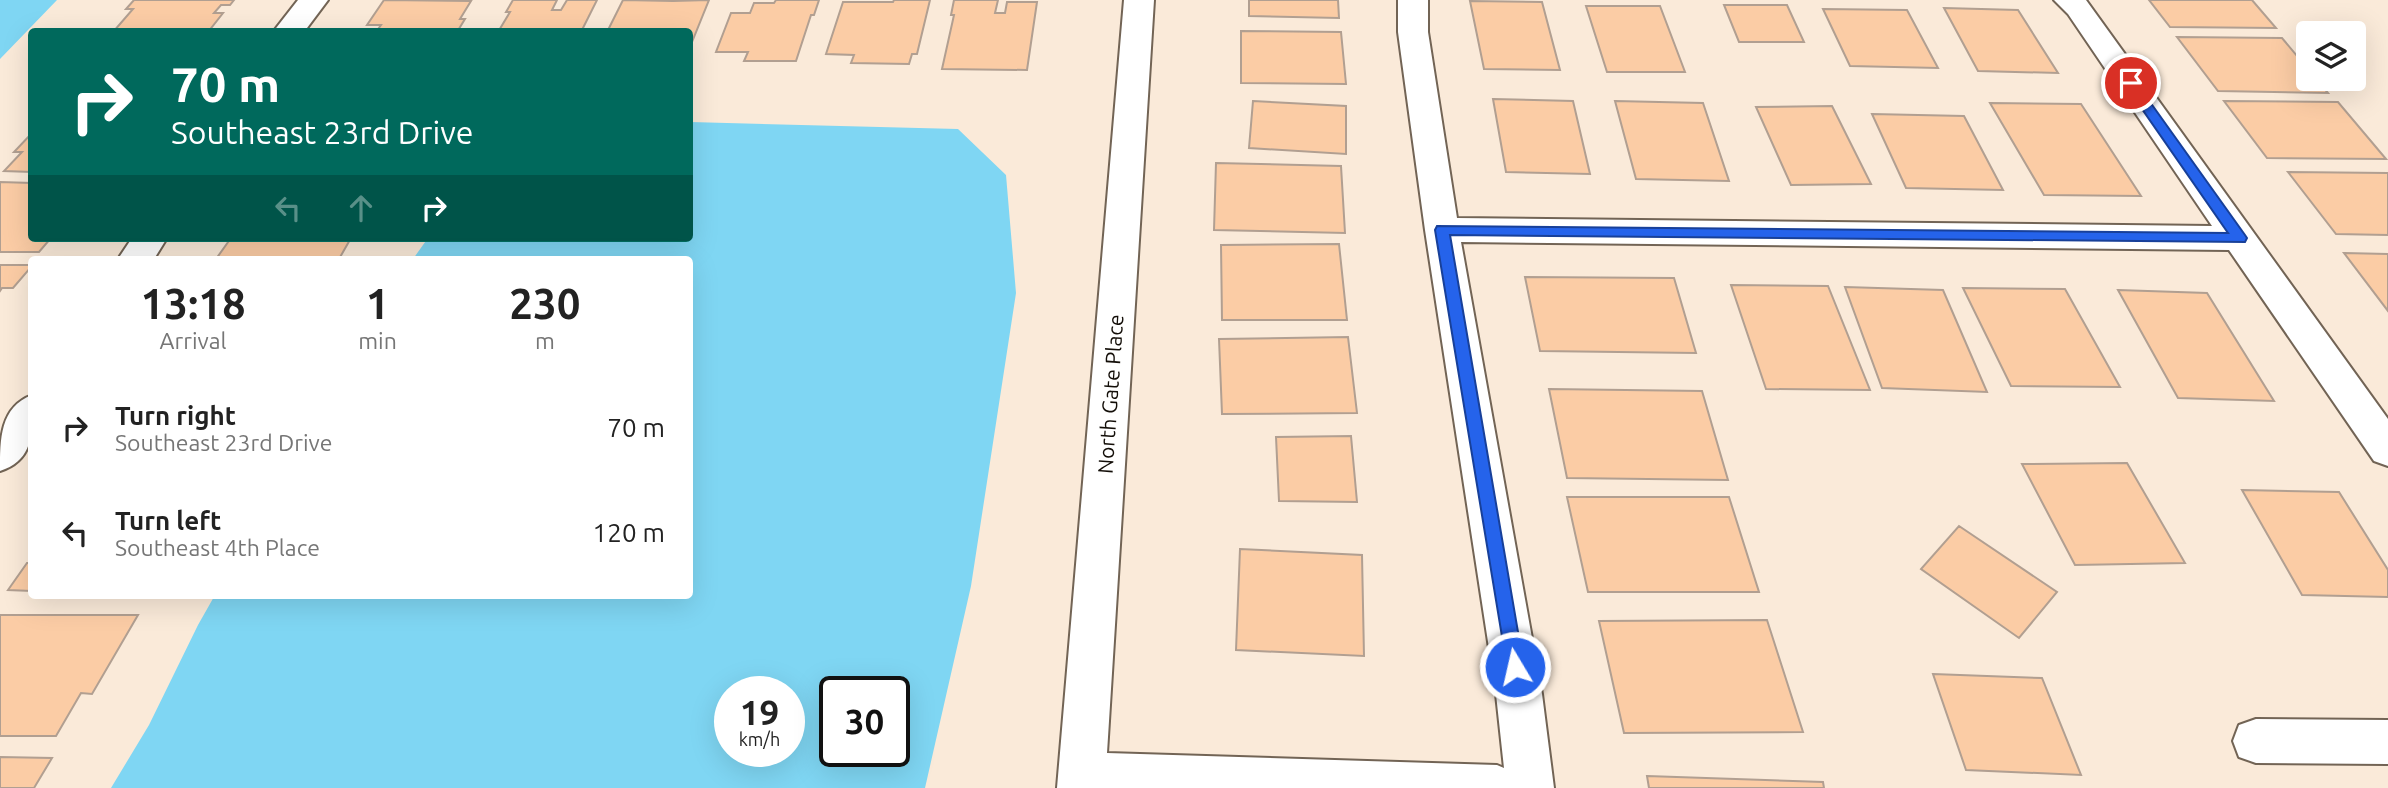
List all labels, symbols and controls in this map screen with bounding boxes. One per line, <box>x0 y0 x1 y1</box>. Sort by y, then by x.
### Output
map controls <box>2296 21 2366 91</box>
button: layers <box>2296 21 2366 91</box>
pin <box>2101 53 2161 113</box>
icon: right <box>56 56 147 147</box>
text: 70 m <box>171 56 280 111</box>
icon: arrive <box>2112 64 2150 102</box>
text: Southeast 23rd Drive <box>171 114 473 150</box>
icon: left <box>269 189 307 227</box>
icon: ahead <box>342 189 380 227</box>
icon: right <box>415 189 453 227</box>
text: 13:18 <box>141 280 246 327</box>
text: 1 <box>366 280 389 327</box>
text: 230 <box>509 280 580 327</box>
street label: North Gate Place <box>1092 313 1128 475</box>
text: Arrival <box>160 328 227 353</box>
text: min <box>358 328 397 353</box>
text: m <box>535 328 555 353</box>
text: Turn right <box>115 401 236 430</box>
icon: right <box>56 409 94 447</box>
text: 70 m <box>607 413 665 442</box>
text: Southeast 23rd Drive <box>115 430 332 455</box>
text: Turn left <box>115 506 221 535</box>
icon: left <box>56 514 94 552</box>
text: 120 m <box>593 518 665 547</box>
text: Southeast 4th Place <box>115 535 320 560</box>
position arrow <box>1478 630 1552 704</box>
speed limit sign: 30 <box>819 676 910 767</box>
text: 19 <box>740 692 779 732</box>
text: km/h <box>739 729 780 749</box>

